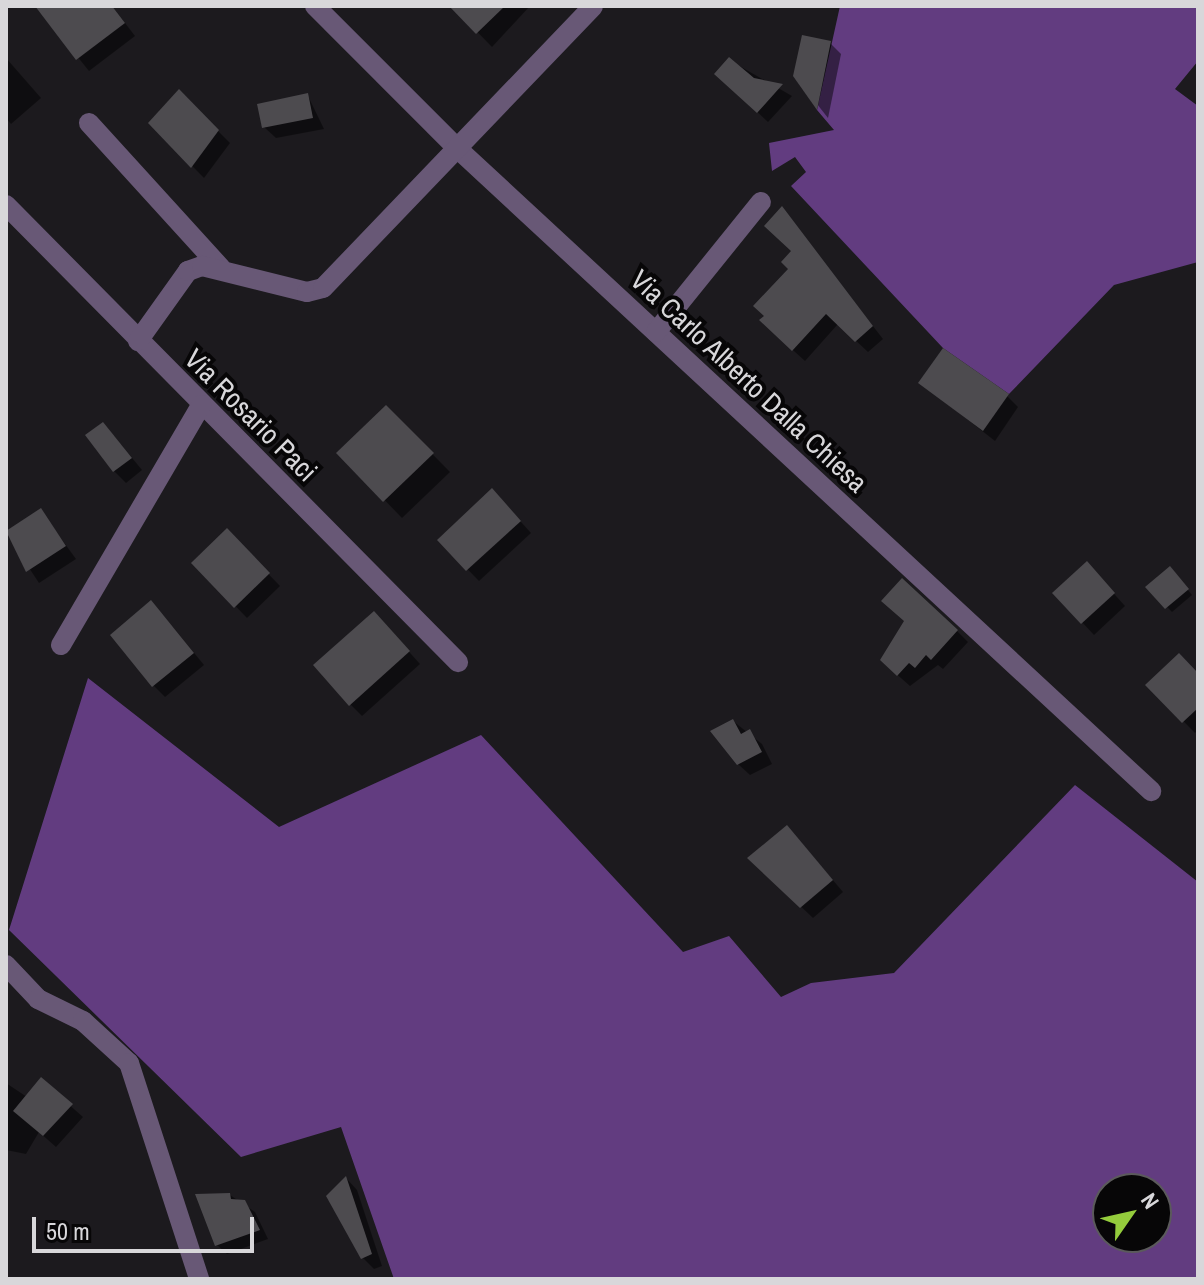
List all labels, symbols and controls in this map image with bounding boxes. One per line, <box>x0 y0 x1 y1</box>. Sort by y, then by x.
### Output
street label: Via Carlo Alberto Dalla Chiesa <box>623 262 875 500</box>
street label: Via Rosario Paci <box>178 342 324 488</box>
north arrow <box>1092 1173 1172 1253</box>
text: N <box>1134 1187 1166 1214</box>
scale bar <box>36 1201 258 1251</box>
text: 50 m <box>46 1215 90 1247</box>

